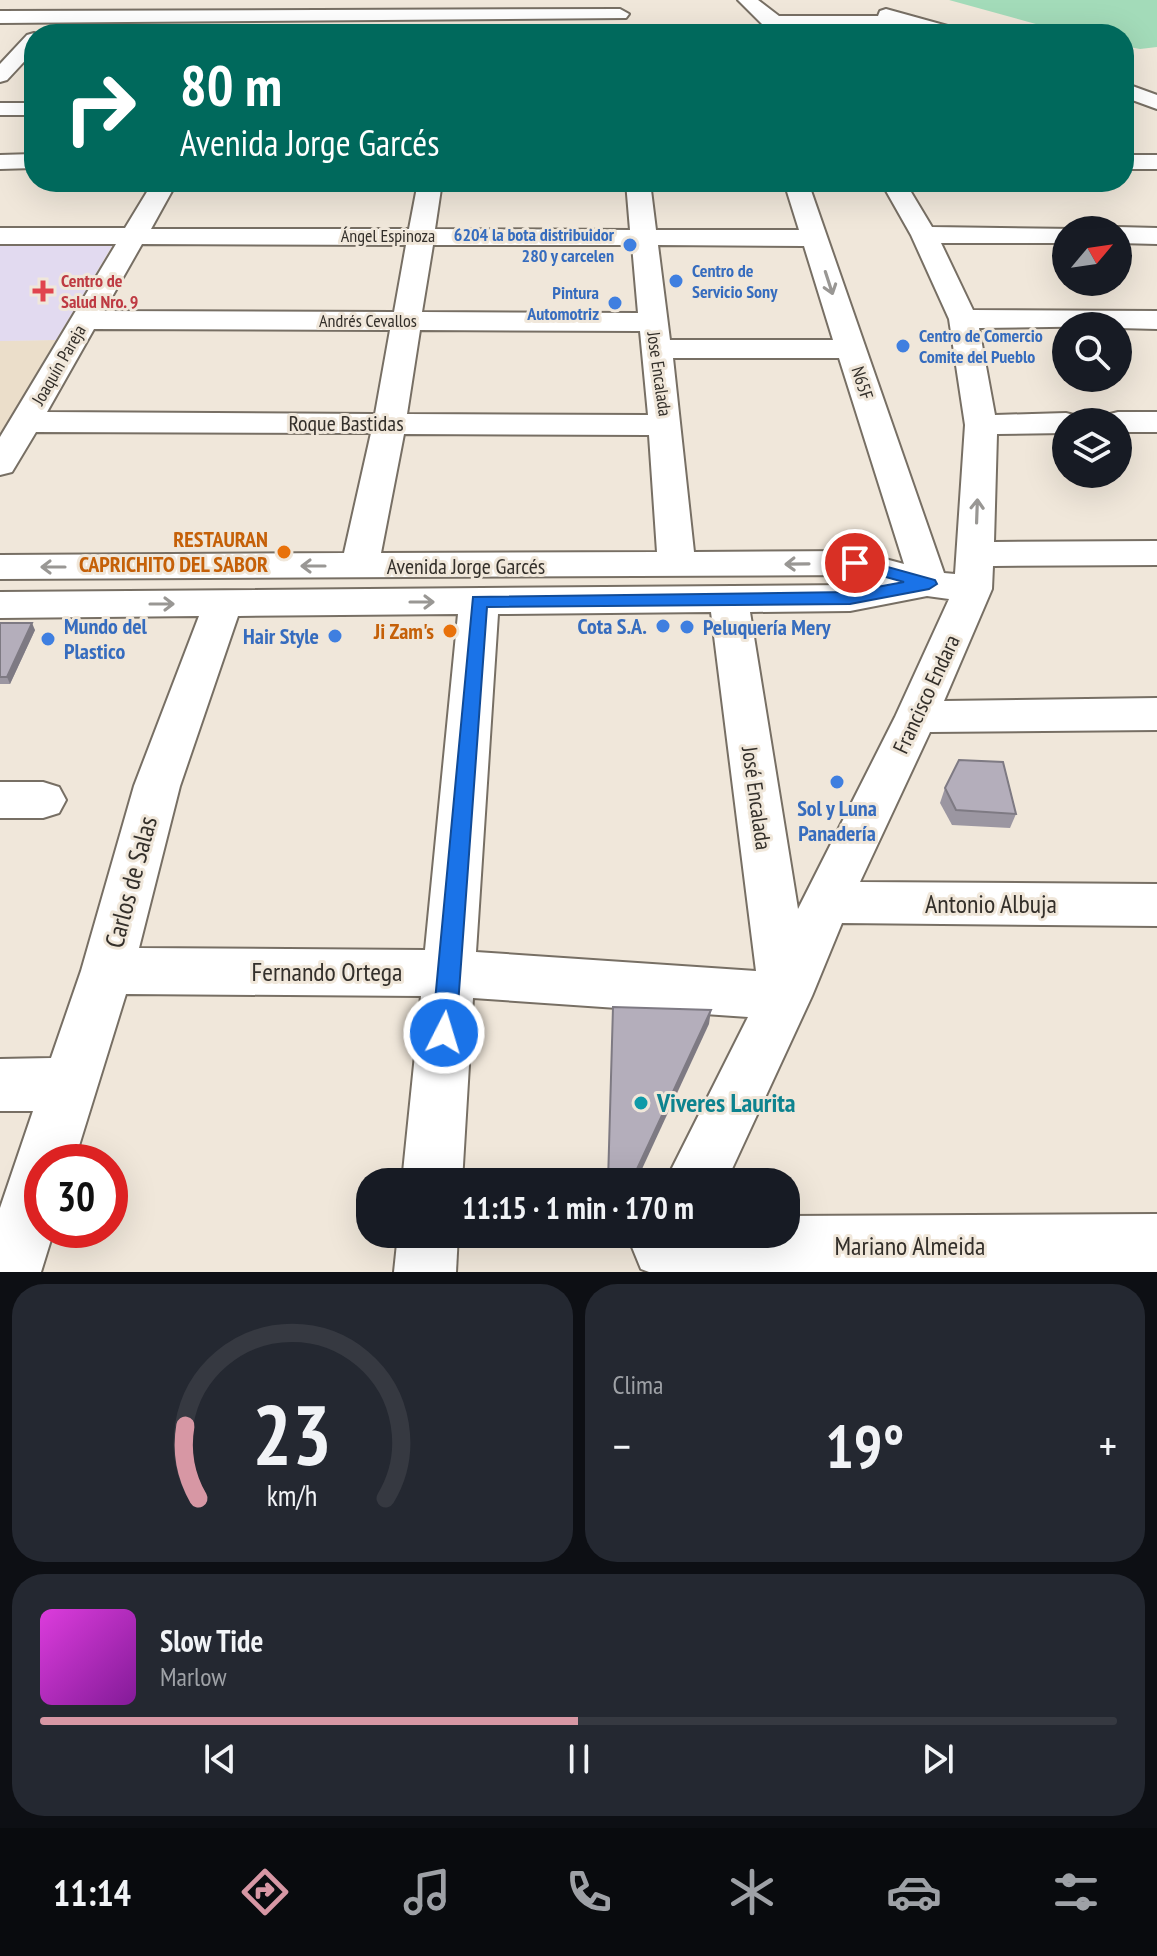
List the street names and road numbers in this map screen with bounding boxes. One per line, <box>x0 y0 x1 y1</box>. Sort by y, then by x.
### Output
street label: Ángel Espinoza <box>341 224 435 247</box>
street label: Andrés Cevallos <box>319 309 417 332</box>
street label: Joaquín Pareja <box>26 321 91 410</box>
street label: Jose Encalada <box>642 329 677 418</box>
street label: N65F <box>846 363 879 402</box>
street label: Roque Bastidas <box>288 409 404 437</box>
street label: Avenida Jorge Garcés <box>387 552 545 580</box>
street label: Francisco Endara <box>886 630 966 758</box>
street label: José Encalada <box>736 744 778 851</box>
street label: Carlos de Salas <box>97 812 164 951</box>
street label: Antonio Albuja <box>925 887 1057 920</box>
street label: Fernando Ortega <box>252 955 402 988</box>
street label: Mariano Almeida <box>835 1229 985 1262</box>

